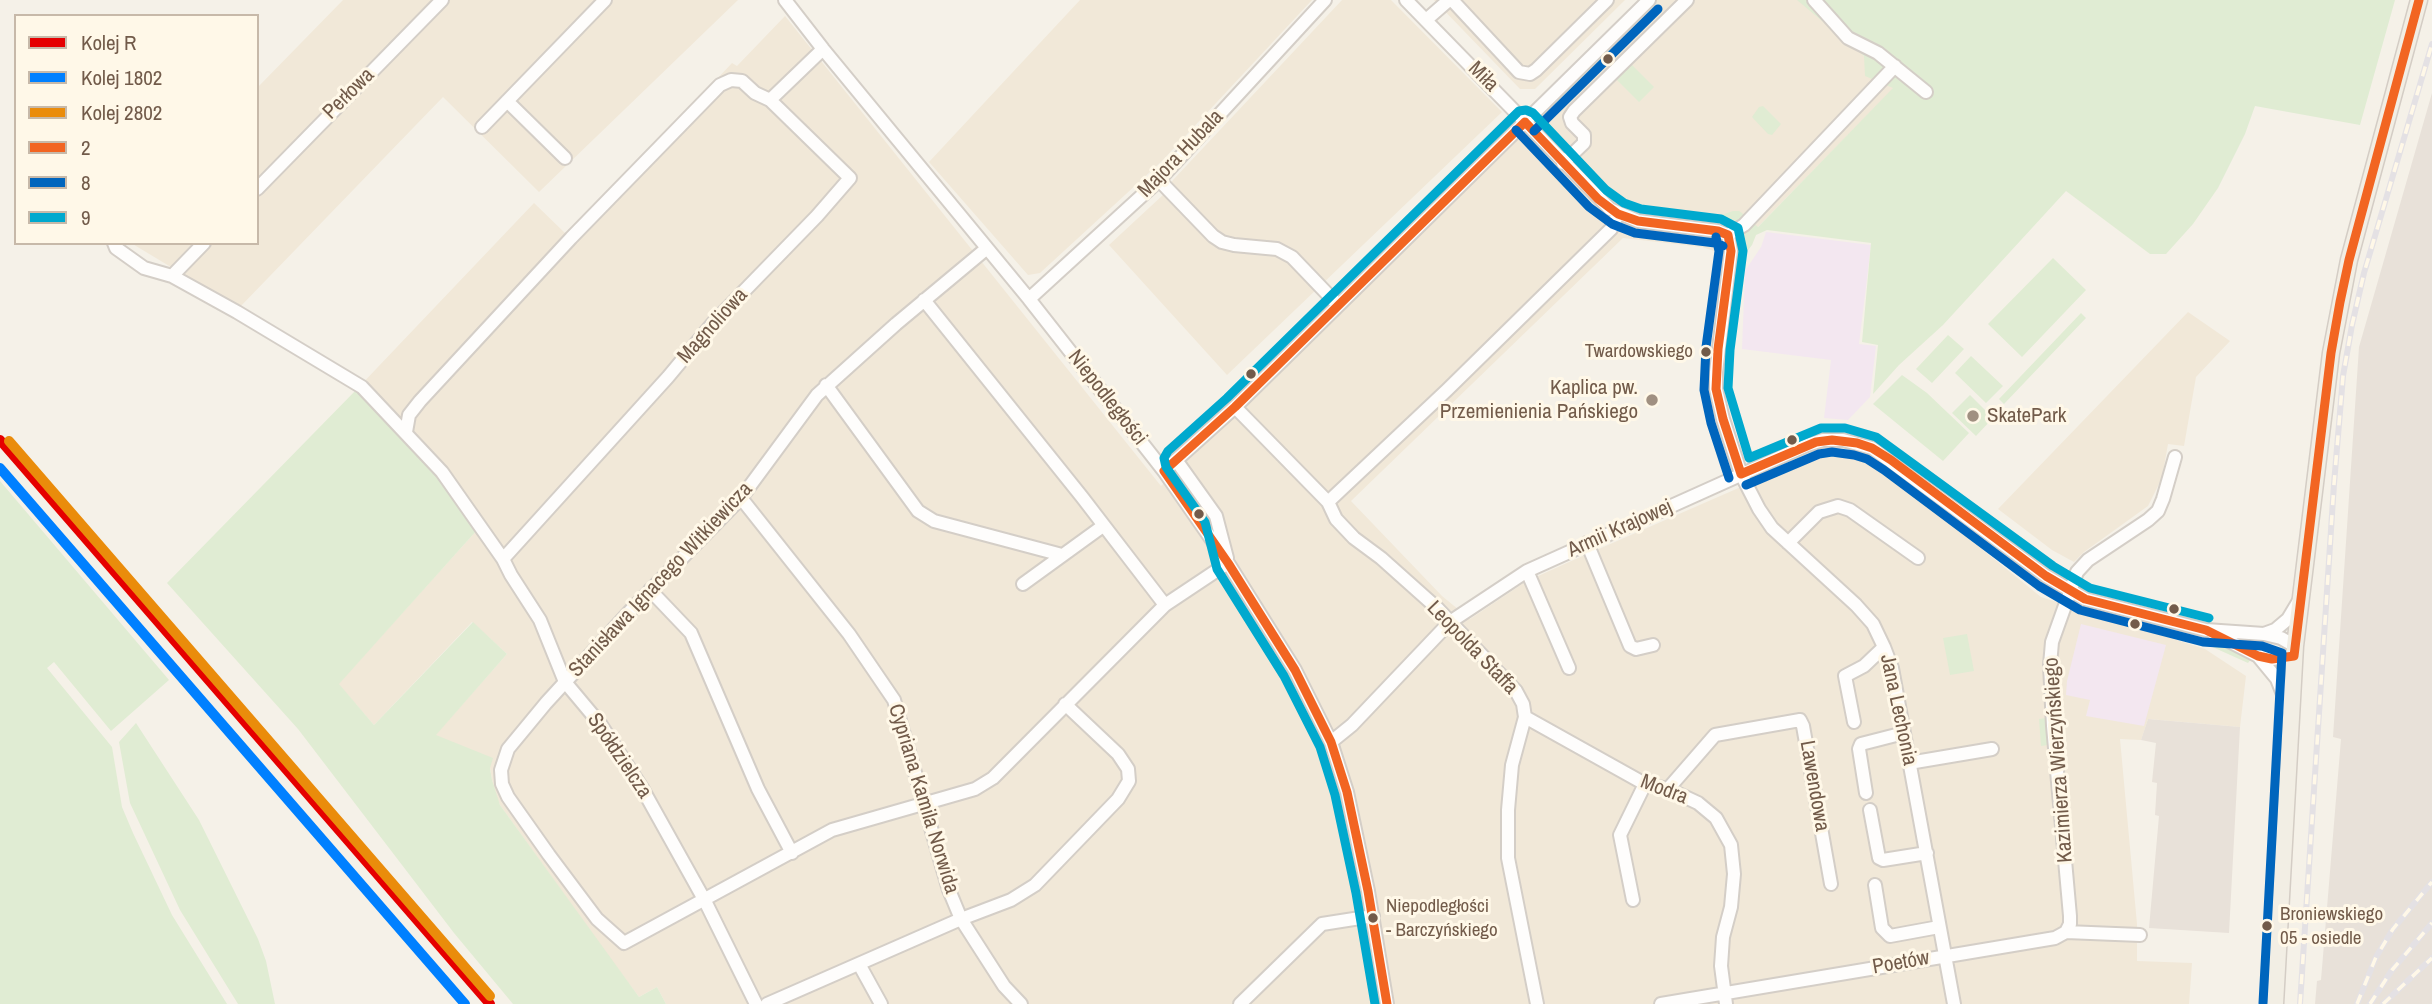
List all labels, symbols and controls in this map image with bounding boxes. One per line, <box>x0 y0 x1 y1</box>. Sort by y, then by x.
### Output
legend <box>14 14 259 245</box>
text: Kolej R <box>81 28 137 57</box>
unlabelled marker <box>1601 52 1615 66</box>
street label: Miła <box>1463 57 1503 97</box>
text: Kolej 1802 <box>81 63 162 92</box>
street label: Perłowa <box>318 63 380 125</box>
text: Kolej 2802 <box>81 98 162 127</box>
street label: Majora Hubala <box>1133 105 1229 203</box>
text: 2 <box>81 133 91 162</box>
text: 8 <box>81 168 91 197</box>
text: 9 <box>81 203 91 232</box>
street label: Magnoliowa <box>673 283 753 369</box>
place label: Twardowskiego <box>1585 341 1693 363</box>
street label: Niepodległości <box>1062 345 1152 451</box>
marker: Twardowskiego <box>1699 345 1713 359</box>
unlabelled marker <box>1244 367 1258 381</box>
place label: Kaplica pw. Przemienienia Pańskiego <box>1440 375 1638 425</box>
marker: Kaplica pw. Przemienienia Pańskiego <box>1644 392 1660 408</box>
place label: SkatePark <box>1987 403 2066 429</box>
marker: SkatePark <box>1965 408 1981 424</box>
unlabelled marker <box>1785 433 1799 447</box>
street label: Stanisława Ignacego Witkiewicza <box>564 477 758 683</box>
street label: Armii Krajowej <box>1564 495 1676 563</box>
unlabelled marker <box>1192 507 1206 521</box>
street label: Leopolda Staffa <box>1421 596 1523 700</box>
unlabelled marker <box>2167 602 2181 616</box>
unlabelled marker <box>2128 617 2142 631</box>
street label: Jana Lechonia <box>1874 652 1922 768</box>
street label: Kazimierza Wierzyńskiego <box>2039 656 2079 864</box>
street label: Cypriana Kamila Norwida <box>882 701 964 897</box>
street label: Spółdzielcza <box>581 708 657 804</box>
street label: Lawendowa <box>1794 739 1834 833</box>
street label: Modra <box>1637 769 1691 811</box>
place label: Niepodległości - Barczyńskiego <box>1386 896 1498 940</box>
place label: Broniewskiego 05 - osiedle <box>2280 904 2383 948</box>
marker: Niepodległości - Barczyńskiego <box>1366 911 1380 925</box>
marker: Broniewskiego 05 - osiedle <box>2260 919 2274 933</box>
street label: Poetów <box>1871 946 1931 980</box>

